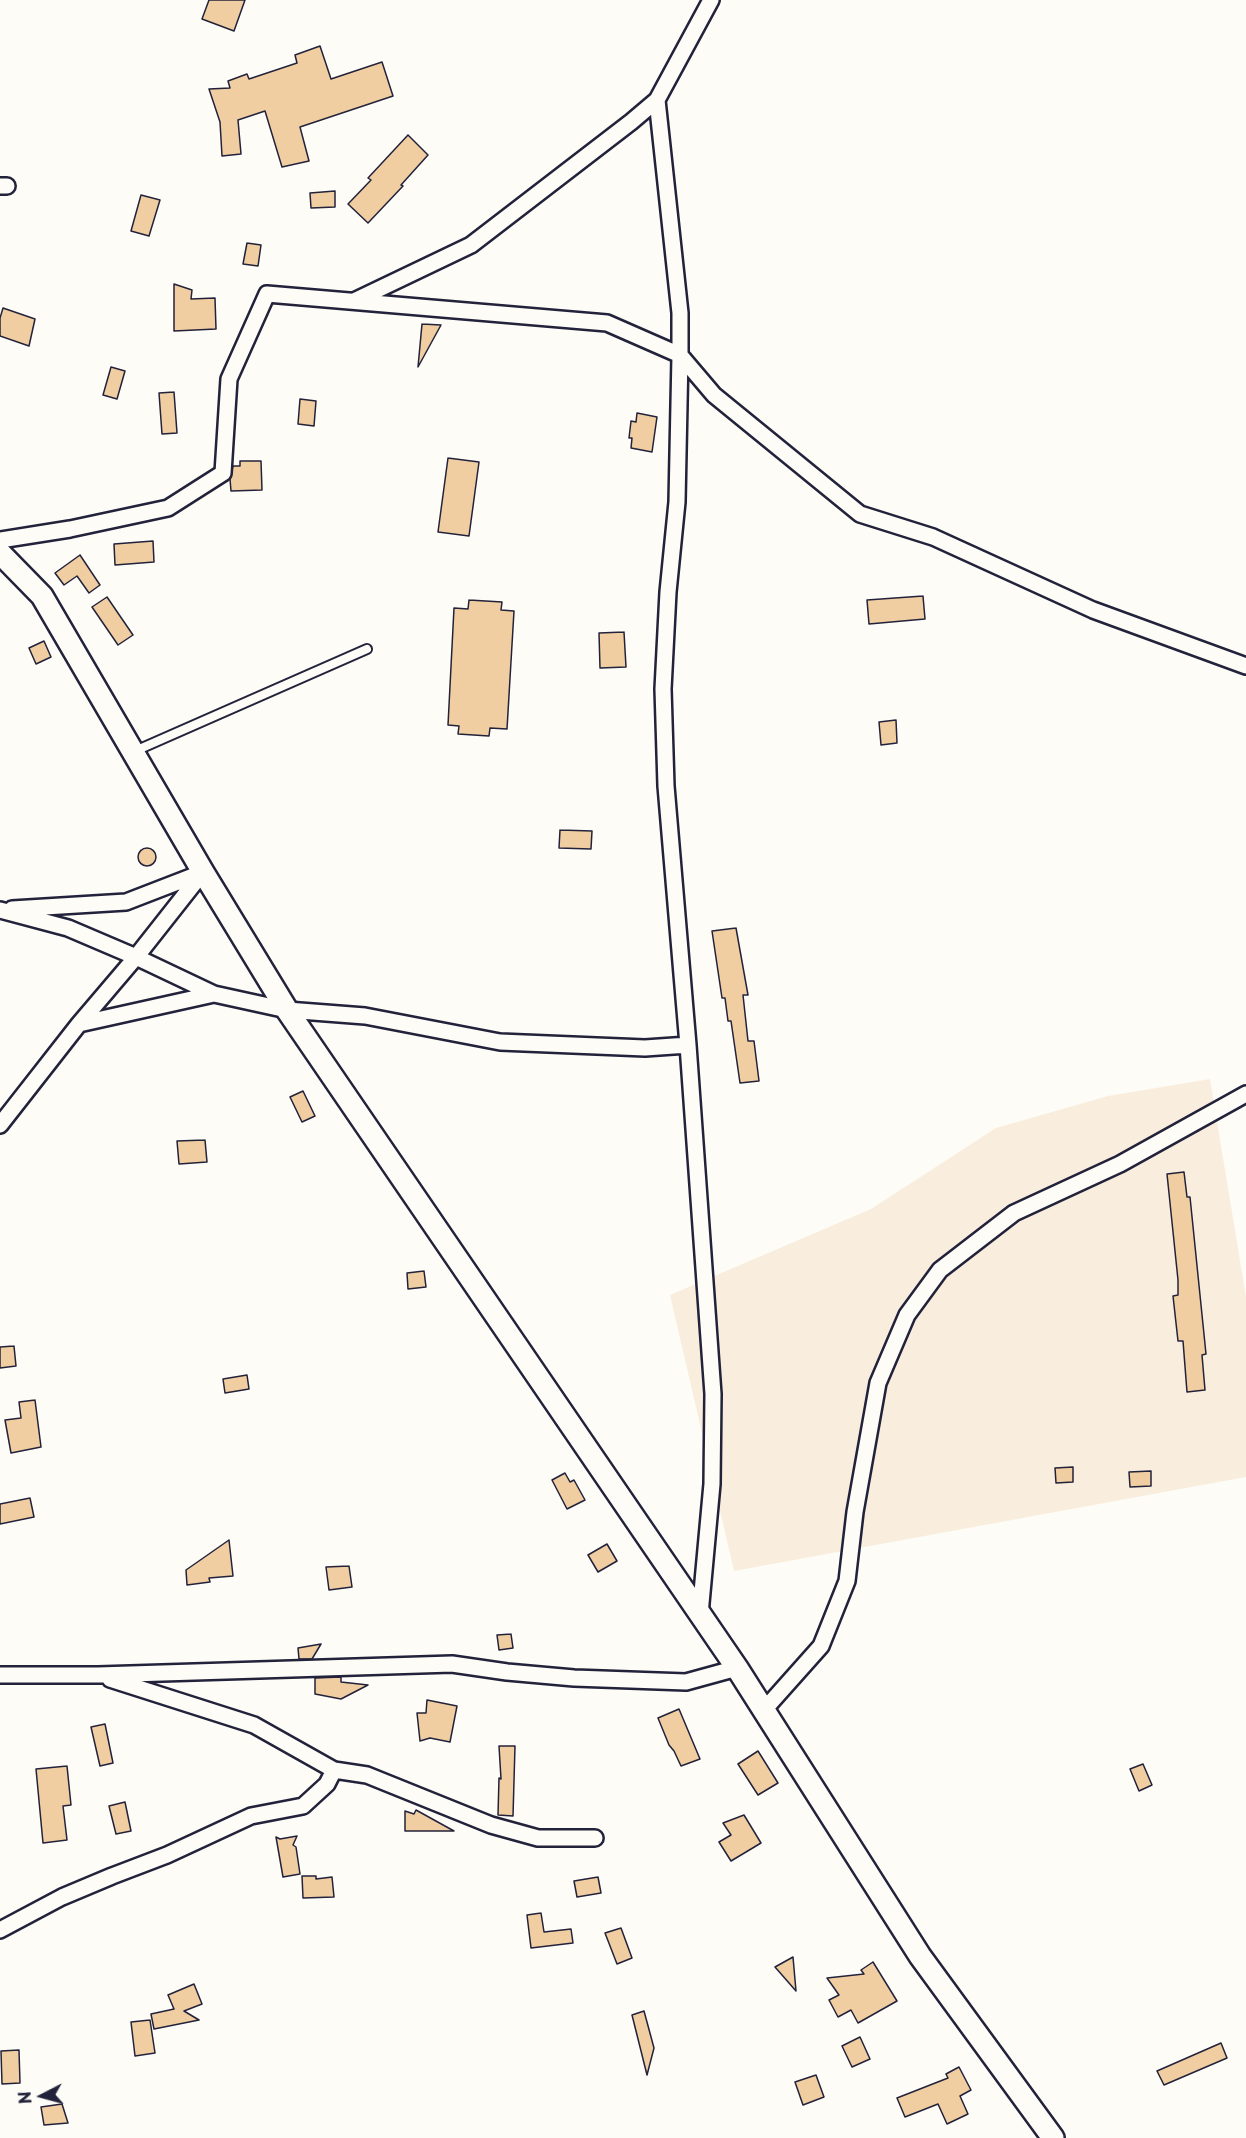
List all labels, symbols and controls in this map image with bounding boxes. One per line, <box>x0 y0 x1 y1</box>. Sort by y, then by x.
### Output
north arrow <box>12 2066 72 2126</box>
text: N <box>12 2090 37 2105</box>

